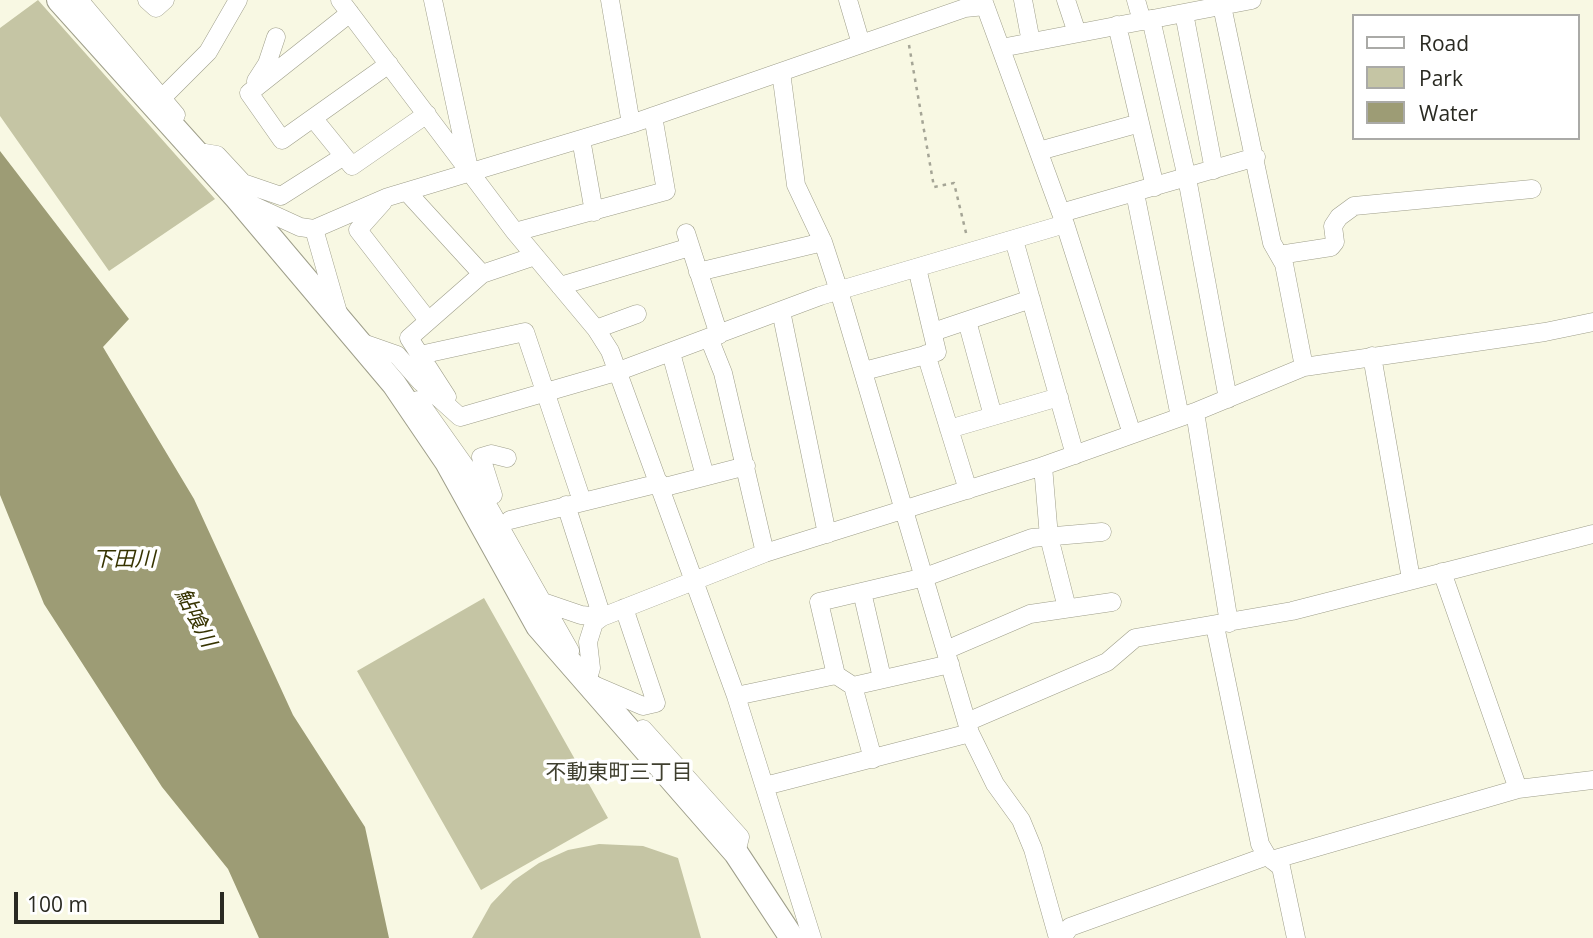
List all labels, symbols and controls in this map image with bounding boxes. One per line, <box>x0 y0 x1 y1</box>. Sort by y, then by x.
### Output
legend <box>1352 14 1579 140</box>
text: Road <box>1419 29 1469 57</box>
text: Park <box>1419 64 1463 92</box>
text: Water <box>1419 99 1478 127</box>
water label: 下田川 <box>93 547 155 573</box>
water label: 鮎喰川 <box>169 584 221 652</box>
district label: 不動東町三丁目 <box>546 760 692 786</box>
scale bar <box>18 878 228 922</box>
text: 100 m <box>27 890 88 918</box>

